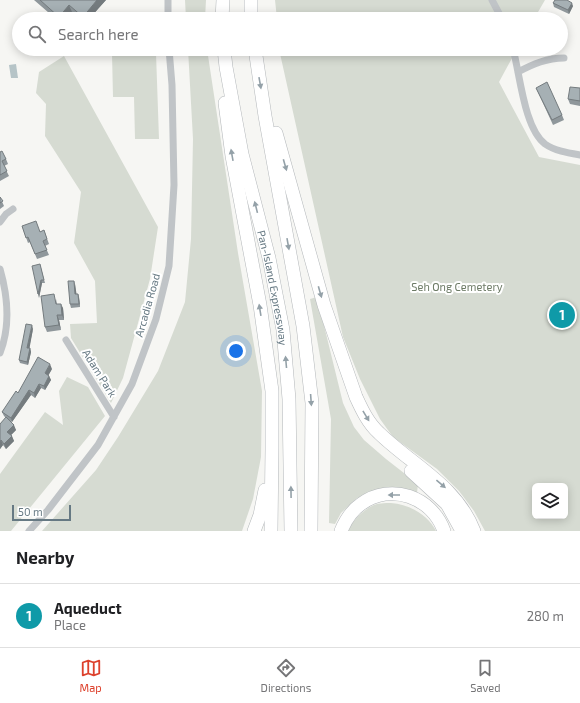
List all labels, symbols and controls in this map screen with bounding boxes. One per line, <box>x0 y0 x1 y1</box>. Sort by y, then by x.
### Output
search box <box>12 12 568 56</box>
icon: search <box>26 23 48 45</box>
text: Search here <box>58 25 139 43</box>
one-way arrow <box>257 77 263 89</box>
one-way arrow <box>229 149 235 161</box>
one-way arrow <box>282 159 288 171</box>
one-way arrow <box>253 201 259 213</box>
street label: Pan-Island Expressway <box>255 229 291 346</box>
one-way arrow <box>285 238 291 250</box>
street label: Arcadia Road <box>132 272 162 338</box>
park label: Seh Ong Cemetery <box>411 280 503 293</box>
one-way arrow <box>317 286 323 298</box>
pin: 1 <box>549 300 575 330</box>
one-way arrow <box>257 304 263 316</box>
your location <box>226 341 246 361</box>
street label: Adam Park <box>80 347 120 400</box>
one-way arrow <box>282 356 289 368</box>
one-way arrow <box>308 394 315 406</box>
one-way arrow <box>362 410 369 422</box>
one-way arrow <box>435 479 446 488</box>
map controls <box>532 483 568 519</box>
button: layers <box>532 483 568 519</box>
one-way arrow <box>287 486 294 498</box>
one-way arrow <box>387 492 400 498</box>
scale bar <box>12 503 71 522</box>
text: 50 m <box>18 505 43 518</box>
text: Nearby <box>16 547 74 567</box>
text: Aqueduct <box>54 599 122 617</box>
text: 1 <box>26 608 32 624</box>
text: 280 m <box>527 608 564 624</box>
text: Place <box>54 617 86 633</box>
tab: Map <box>80 657 102 694</box>
tab: Directions <box>261 657 311 694</box>
tab: Saved <box>470 657 501 694</box>

